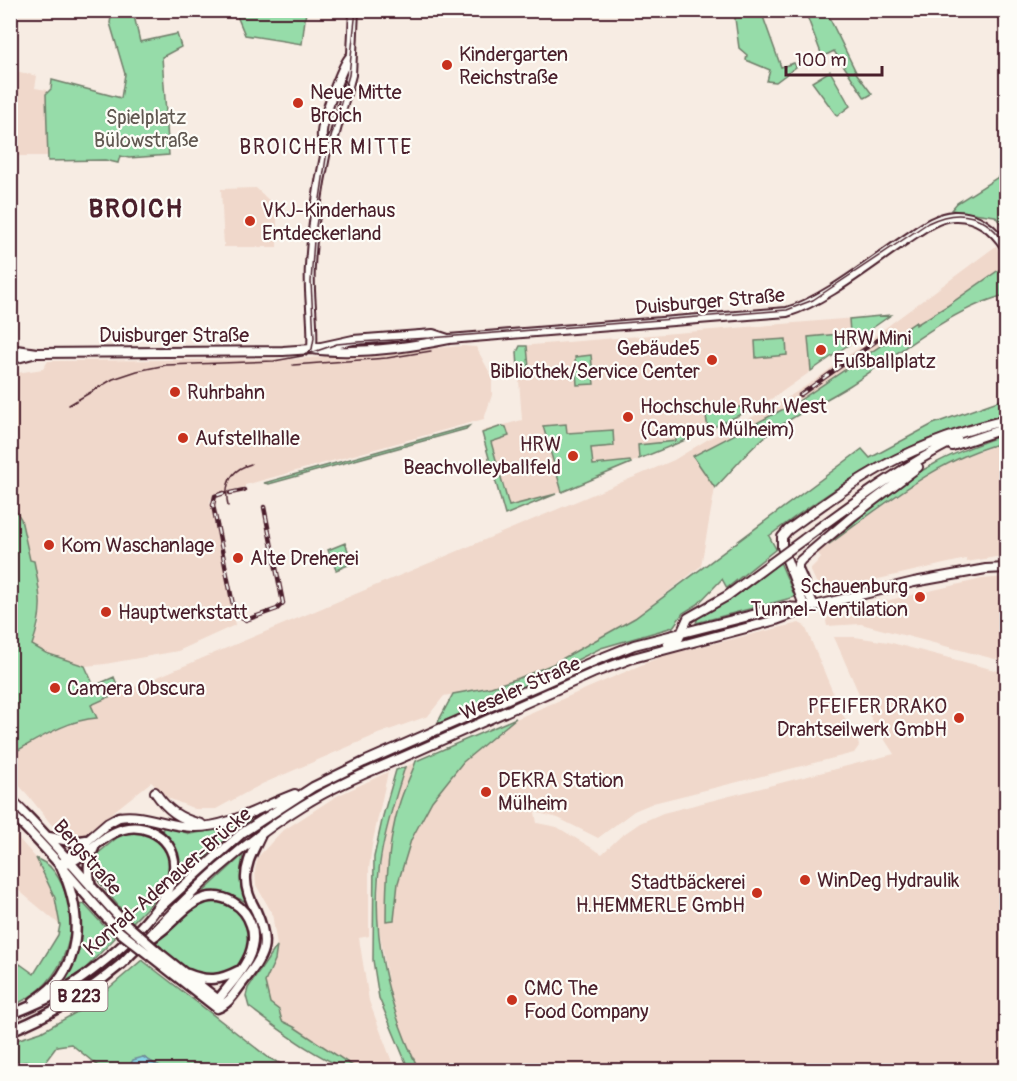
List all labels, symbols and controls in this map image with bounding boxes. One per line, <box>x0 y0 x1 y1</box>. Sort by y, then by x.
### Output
scale bar <box>786 39 882 77</box>
place label: Kindergarten Reichstraße <box>459 42 568 90</box>
text: 100 m <box>795 49 847 72</box>
marker: Kindergarten Reichstraße <box>440 58 454 72</box>
place label: Neue Mitte Broich <box>310 80 402 128</box>
marker: Neue Mitte Broich <box>291 96 305 110</box>
park label: Spielplatz Bülowstraße <box>94 105 198 153</box>
district label: BROICHER MITTE <box>239 134 413 161</box>
district label: BROICH <box>88 193 184 225</box>
place label: VKJ-Kinderhaus Entdeckerland <box>262 198 395 246</box>
marker: VKJ-Kinderhaus Entdeckerland <box>243 214 257 228</box>
street label: Duisburger Straße <box>634 282 786 320</box>
street label: Duisburger Straße <box>99 323 249 348</box>
place label: HRW Mini Fußballplatz <box>833 326 936 374</box>
place label: Gebäude5 Bibliothek/Service Center <box>490 336 700 384</box>
marker: HRW Mini Fußballplatz <box>814 343 828 357</box>
marker: Gebäude5 Bibliothek/Service Center <box>705 353 719 367</box>
place label: Ruhrbahn <box>187 380 265 405</box>
marker: Ruhrbahn <box>168 385 182 399</box>
place label: Hochschule Ruhr West (Campus Mülheim) <box>640 394 828 442</box>
marker: Hochschule Ruhr West (Campus Mülheim) <box>621 410 635 424</box>
place label: Aufstellhalle <box>195 426 300 451</box>
marker: Aufstellhalle <box>176 431 190 445</box>
place label: HRW Beachvolleyballfeld <box>403 432 561 480</box>
marker: HRW Beachvolleyballfeld <box>566 449 580 463</box>
place label: Kom Waschanlage <box>61 533 214 558</box>
marker: Kom Waschanlage <box>42 538 56 552</box>
place label: Alte Dreherei <box>250 546 359 571</box>
marker: Alte Dreherei <box>231 551 245 565</box>
place label: Schauenburg Tunnel-Ventilation <box>751 574 908 622</box>
marker: Schauenburg Tunnel-Ventilation <box>913 590 927 604</box>
place label: Hauptwerkstatt <box>118 600 249 625</box>
marker: Hauptwerkstatt <box>99 605 113 619</box>
street label: Weseler Straße <box>456 651 584 726</box>
place label: Camera Obscura <box>67 676 205 701</box>
marker: Camera Obscura <box>48 681 62 695</box>
place label: PFEIFER DRAKO Drahtseilwerk GmbH <box>777 694 947 742</box>
marker: PFEIFER DRAKO Drahtseilwerk GmbH <box>952 711 966 725</box>
place label: DEKRA Station Mülheim <box>498 768 624 816</box>
marker: DEKRA Station Mülheim <box>479 785 493 799</box>
street label: Konrad-Adenauer-Brücke <box>78 802 256 961</box>
street label: Bergstraße <box>48 814 128 901</box>
place label: WinDeg Hydraulik <box>817 868 960 893</box>
place label: Stadtbäckerei H.HEMMERLE GmbH <box>576 870 745 918</box>
marker: WinDeg Hydraulik <box>798 873 812 887</box>
marker: Stadtbäckerei H.HEMMERLE GmbH <box>750 886 764 900</box>
place label: CMC The Food Company <box>524 976 649 1024</box>
road number: B 223 <box>50 981 107 1011</box>
marker: CMC The Food Company <box>505 993 519 1007</box>

